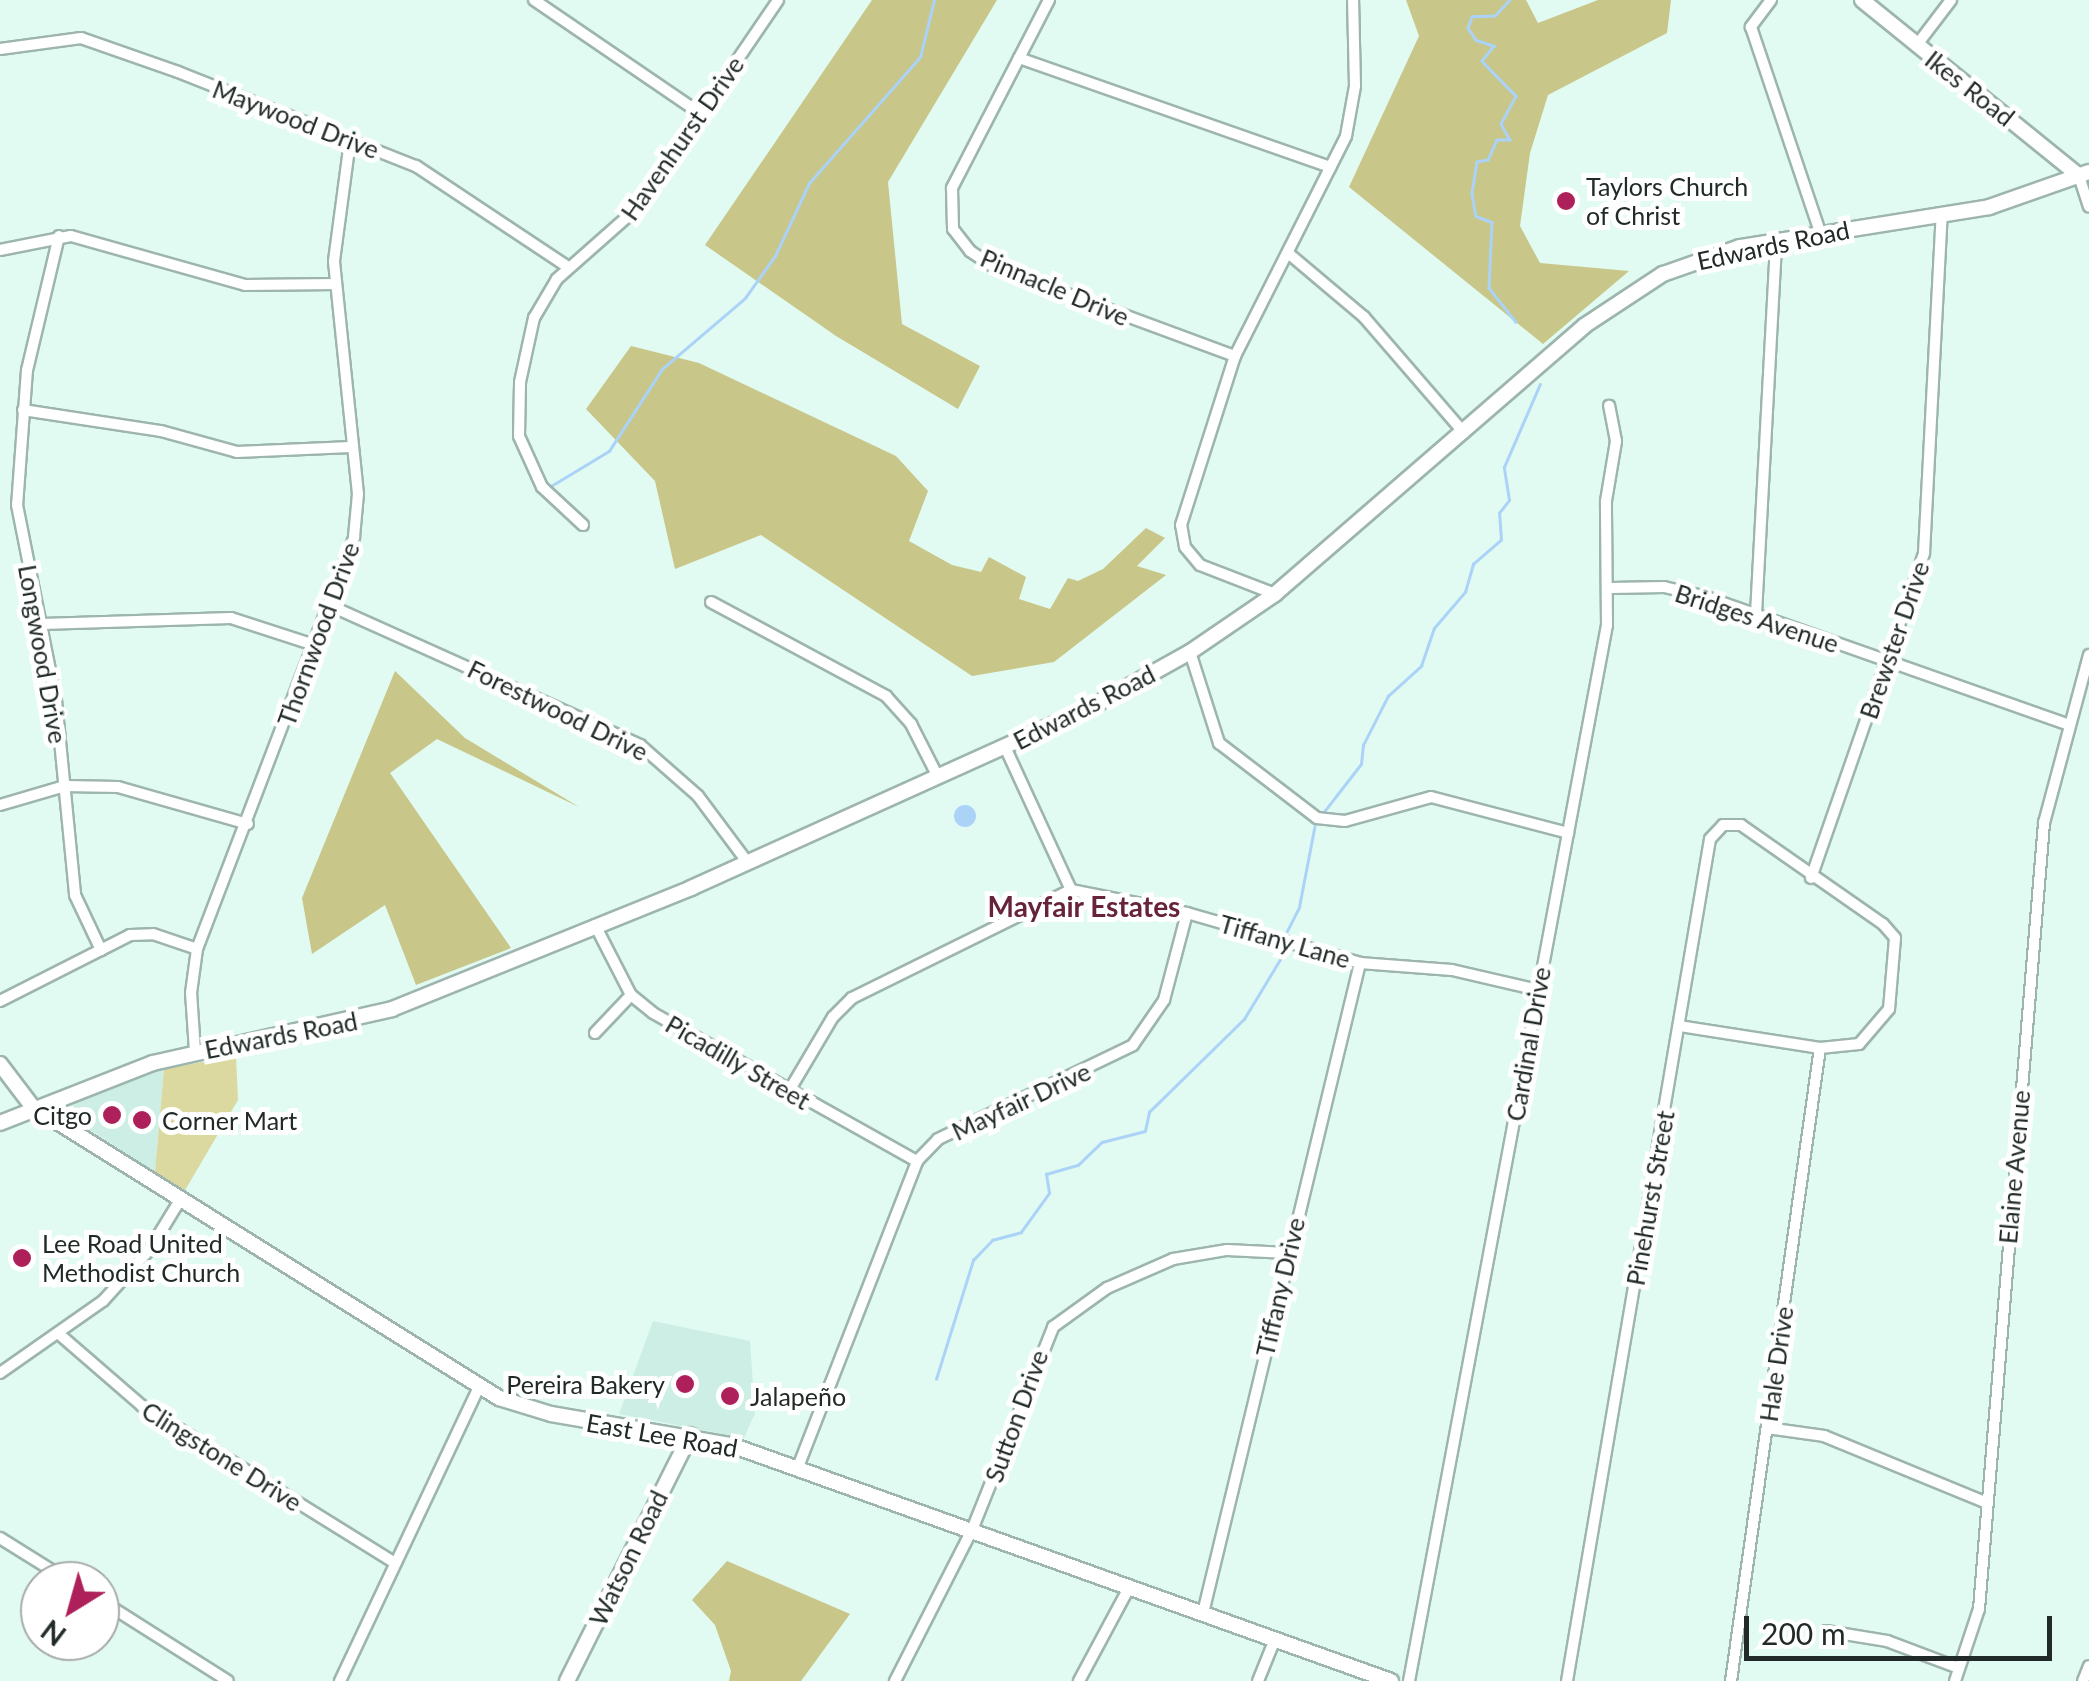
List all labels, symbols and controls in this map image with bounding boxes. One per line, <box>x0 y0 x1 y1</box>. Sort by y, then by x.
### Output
street label: Ikes Road <box>1920 44 2020 132</box>
street label: Havenhurst Drive <box>614 50 750 226</box>
street label: Maywood Drive <box>209 74 383 164</box>
place label: Taylors Church of Christ <box>1586 172 1748 231</box>
marker: Taylors Church of Christ <box>1555 190 1577 212</box>
street label: Edwards Road <box>1694 214 1852 276</box>
street label: Pinnacle Drive <box>976 242 1134 332</box>
street label: Thornwood Drive <box>271 538 365 730</box>
street label: Brewster Drive <box>1853 557 1935 723</box>
street label: Longwood Drive <box>13 562 73 746</box>
street label: Bridges Avenue <box>1671 577 1843 659</box>
street label: Forestwood Drive <box>463 653 653 767</box>
street label: Edwards Road <box>1008 658 1160 756</box>
district label: Mayfair Estates <box>987 889 1181 923</box>
street label: Tiffany Lane <box>1216 908 1354 974</box>
street label: Cardinal Drive <box>1500 965 1556 1123</box>
street label: Edwards Road <box>202 1005 360 1065</box>
street label: Picadilly Street <box>660 1008 816 1116</box>
street label: Mayfair Drive <box>947 1056 1095 1146</box>
street label: Elaine Avenue <box>1992 1089 2036 1245</box>
place label: Citgo <box>33 1100 92 1130</box>
marker: Citgo <box>101 1104 123 1126</box>
place label: Corner Mart <box>162 1105 298 1135</box>
street label: Pinehurst Street <box>1620 1108 1680 1288</box>
marker: Corner Mart <box>131 1109 153 1131</box>
street label: Tiffany Drive <box>1249 1214 1311 1360</box>
place label: Lee Road United Methodist Church <box>42 1229 240 1288</box>
marker: Lee Road United Methodist Church <box>11 1247 33 1269</box>
street label: Hale Drive <box>1753 1304 1799 1424</box>
street label: Sutton Drive <box>978 1346 1054 1486</box>
place label: Pereira Bakery <box>506 1369 665 1399</box>
marker: Pereira Bakery <box>674 1373 696 1395</box>
place label: Jalapeño <box>750 1381 846 1411</box>
marker: Jalapeño <box>719 1385 741 1407</box>
street label: Clingstone Drive <box>137 1395 307 1517</box>
street label: East Lee Road <box>584 1407 740 1463</box>
street label: Watson Road <box>582 1486 674 1630</box>
north arrow <box>20 1561 120 1661</box>
scale bar <box>1749 1596 2056 1658</box>
text: N <box>34 1613 72 1653</box>
text: 200 m <box>1761 1615 1846 1651</box>

